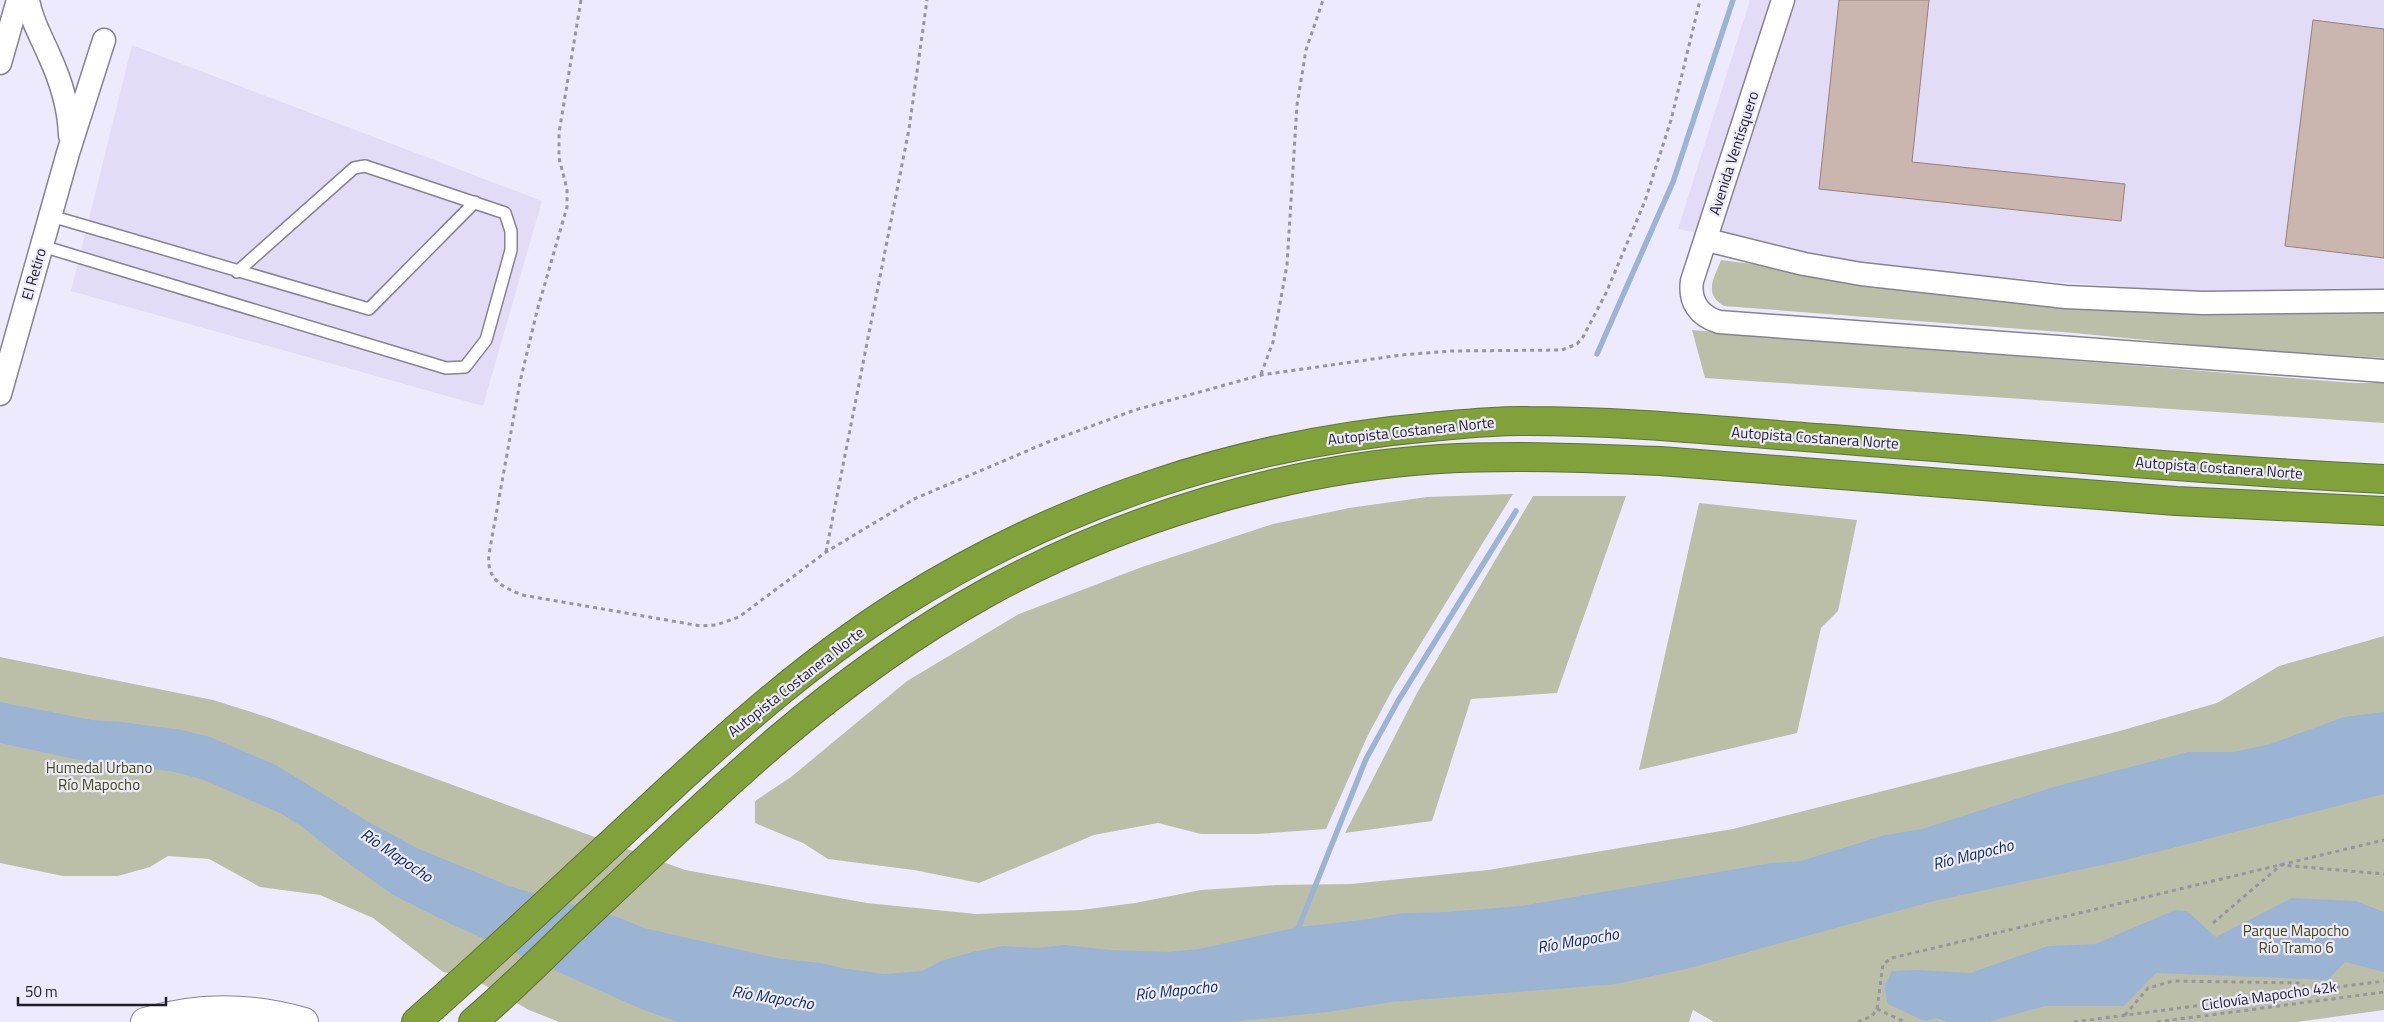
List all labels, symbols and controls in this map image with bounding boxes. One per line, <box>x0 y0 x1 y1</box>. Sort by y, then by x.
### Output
street label: Avenida Ventisquero <box>1703 88 1764 218</box>
street label: El Retiro <box>15 245 52 303</box>
street label: Autopista Costanera Norte <box>1326 410 1496 451</box>
street label: Autopista Costanera Norte <box>1731 420 1899 455</box>
street label: Autopista Costanera Norte <box>2135 450 2303 485</box>
street label: Autopista Costanera Norte <box>723 621 869 742</box>
park label: Humedal Urbano Río Mapocho <box>46 756 152 796</box>
water label: Río Mapocho <box>356 822 439 889</box>
water label: Río Mapocho <box>1930 832 2017 876</box>
park label: Parque Mapocho Río Tramo 6 <box>2243 919 2349 959</box>
water label: Río Mapocho <box>1535 921 1622 959</box>
scale bar <box>18 974 165 1006</box>
water label: Río Mapocho <box>1134 974 1219 1006</box>
street label: Ciclovía Mapocho 42k <box>2200 975 2338 1016</box>
water label: Río Mapocho <box>730 979 817 1015</box>
text: 50 m <box>25 980 58 1003</box>

